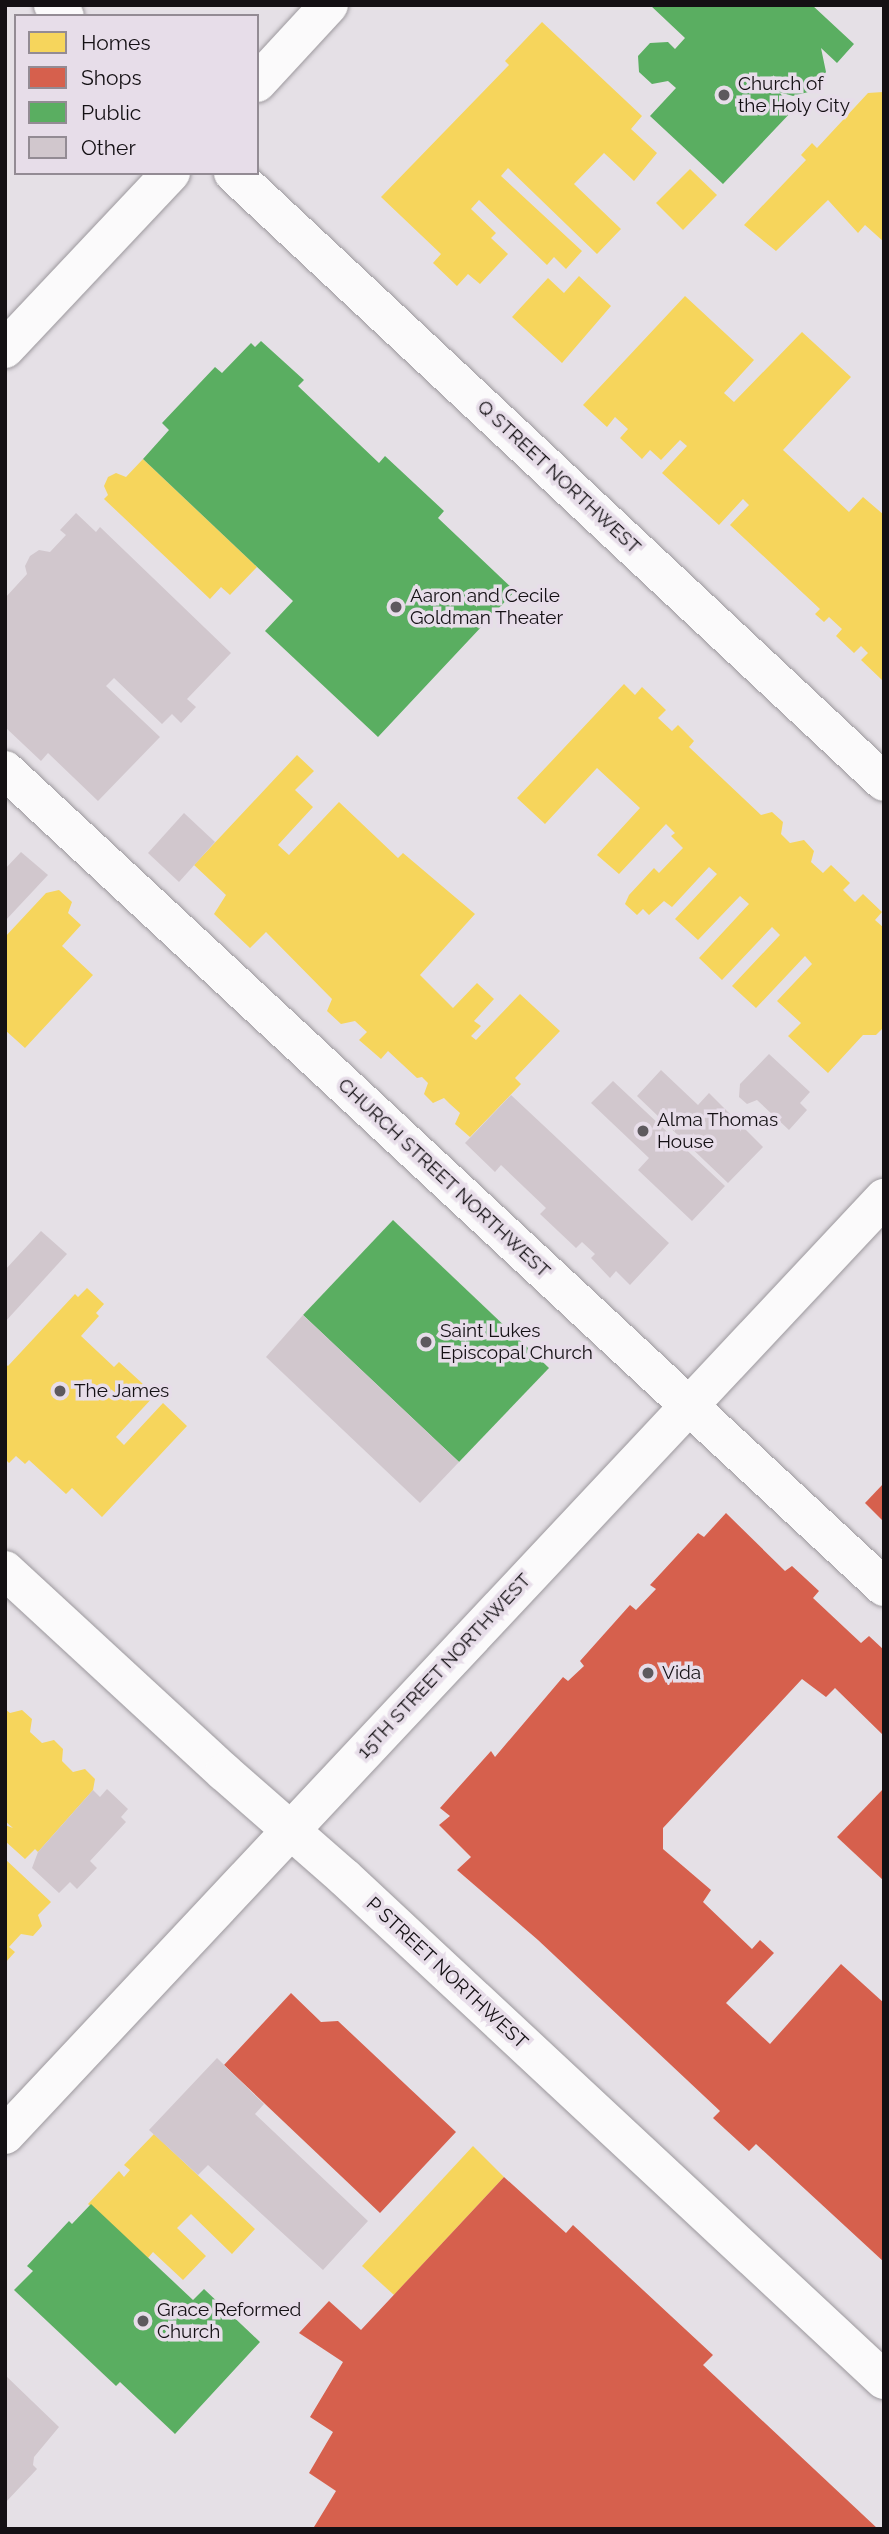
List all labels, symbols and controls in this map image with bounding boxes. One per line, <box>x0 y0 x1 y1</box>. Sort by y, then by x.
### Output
legend <box>14 14 259 175</box>
text: Homes <box>81 30 151 55</box>
text: Shops <box>81 65 142 90</box>
place label: Church of the Holy City <box>738 73 850 117</box>
marker: Church of the Holy City <box>716 87 732 103</box>
text: Public <box>81 100 141 125</box>
text: Other <box>81 135 136 160</box>
street label: Q STREET NORTHWEST <box>472 395 646 559</box>
place label: Aaron and Cecile Goldman Theater <box>410 585 564 629</box>
marker: Aaron and Cecile Goldman Theater <box>388 599 404 615</box>
street label: CHURCH STREET NORTHWEST <box>333 1073 555 1283</box>
place label: Alma Thomas House <box>657 1109 779 1153</box>
marker: Alma Thomas House <box>635 1123 651 1139</box>
place label: Saint Lukes Episcopal Church <box>440 1320 594 1364</box>
marker: Saint Lukes Episcopal Church <box>418 1334 434 1350</box>
place label: The James <box>74 1380 170 1402</box>
marker: The James <box>52 1383 68 1399</box>
street label: 15TH STREET NORTHWEST <box>352 1569 536 1763</box>
place label: Vida <box>662 1662 701 1684</box>
marker: Vida <box>640 1665 656 1681</box>
street label: P STREET NORTHWEST <box>361 1892 533 2054</box>
place label: Grace Reformed Church <box>157 2299 301 2343</box>
marker: Grace Reformed Church <box>135 2313 151 2329</box>

